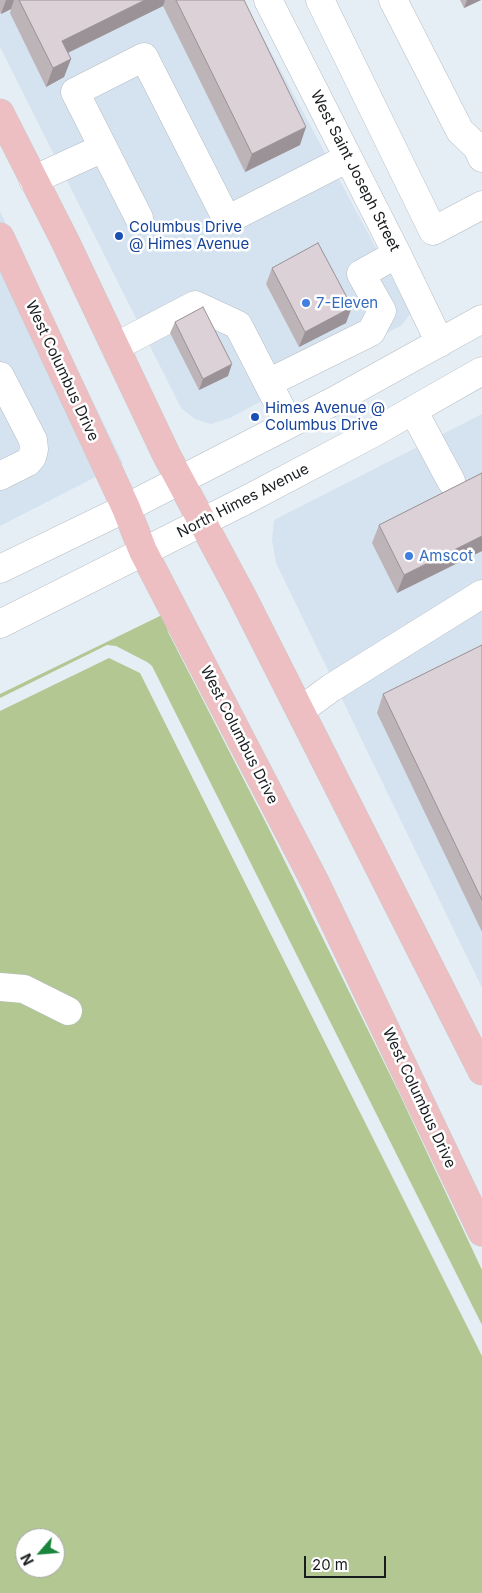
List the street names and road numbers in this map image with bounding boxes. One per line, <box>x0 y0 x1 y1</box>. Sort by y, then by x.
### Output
street label: West Saint Joseph Street <box>307 87 403 255</box>
street label: West Columbus Drive <box>22 298 102 444</box>
street label: North Himes Avenue <box>174 460 312 542</box>
street label: West Columbus Drive <box>196 663 282 807</box>
street label: West Columbus Drive <box>379 1025 459 1171</box>

